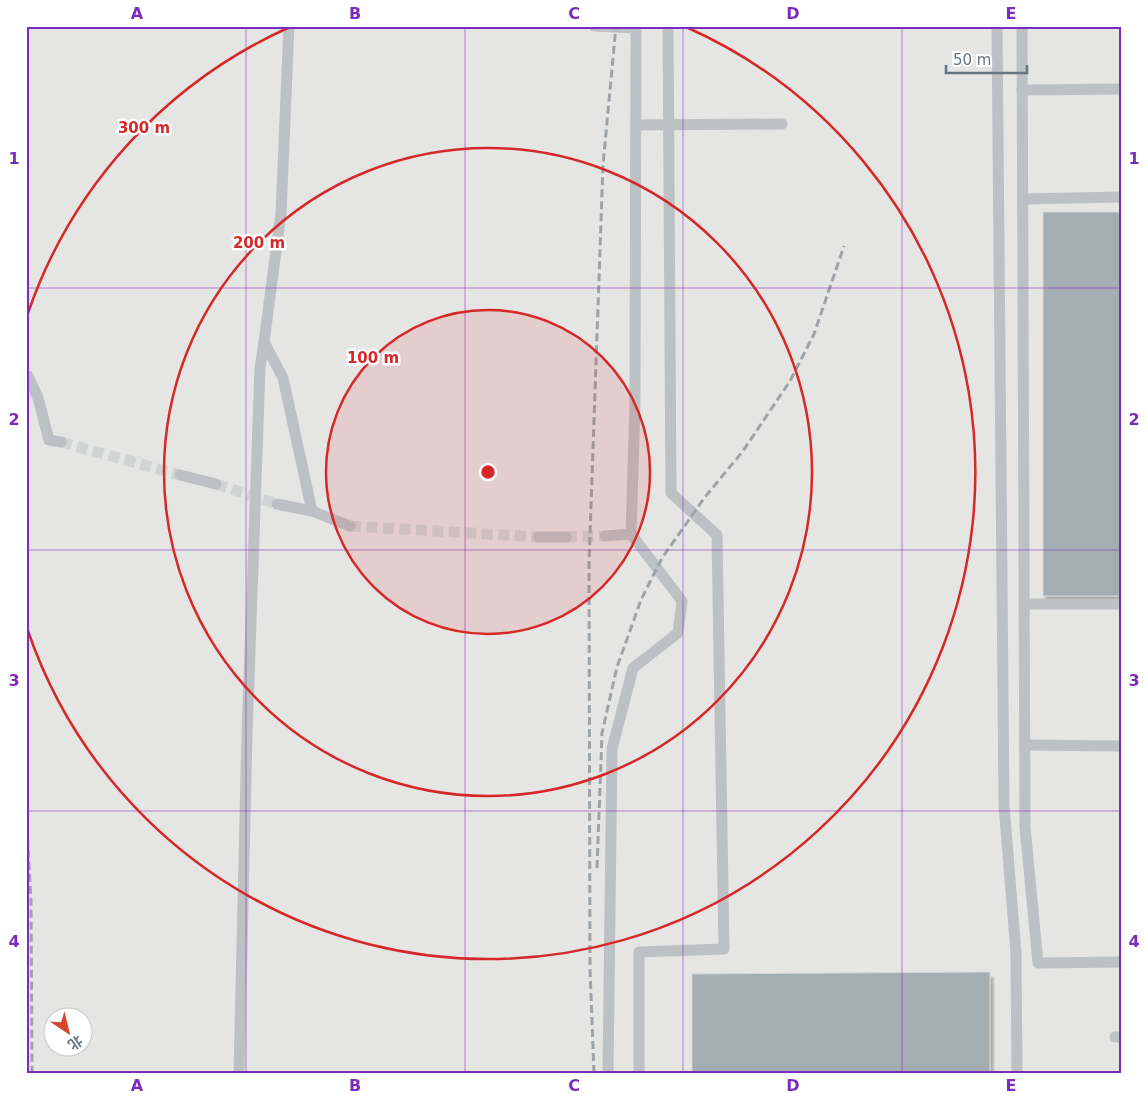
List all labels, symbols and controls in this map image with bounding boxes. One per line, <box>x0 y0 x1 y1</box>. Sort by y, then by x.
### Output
text: A <box>131 4 144 23</box>
text: B <box>349 4 361 23</box>
text: C <box>568 4 580 23</box>
text: D <box>786 4 800 23</box>
text: E <box>1006 4 1016 23</box>
scale bar <box>946 42 1027 74</box>
text: 50 m <box>953 51 991 69</box>
text: 300 m <box>118 119 170 137</box>
text: 1 <box>8 149 20 168</box>
text: 1 <box>1128 149 1140 168</box>
text: 200 m <box>233 234 285 252</box>
text: 100 m <box>347 349 399 367</box>
text: 2 <box>8 410 20 429</box>
text: 2 <box>1128 410 1140 429</box>
centre of rings <box>479 463 497 481</box>
text: 3 <box>8 671 20 690</box>
text: 3 <box>1128 671 1140 690</box>
text: 4 <box>8 932 20 951</box>
text: 4 <box>1128 932 1140 951</box>
north arrow <box>42 1006 92 1056</box>
text: 北 <box>65 1032 86 1053</box>
text: A <box>131 1076 144 1095</box>
text: B <box>349 1076 361 1095</box>
text: C <box>568 1076 580 1095</box>
text: D <box>786 1076 800 1095</box>
text: E <box>1006 1076 1016 1095</box>

